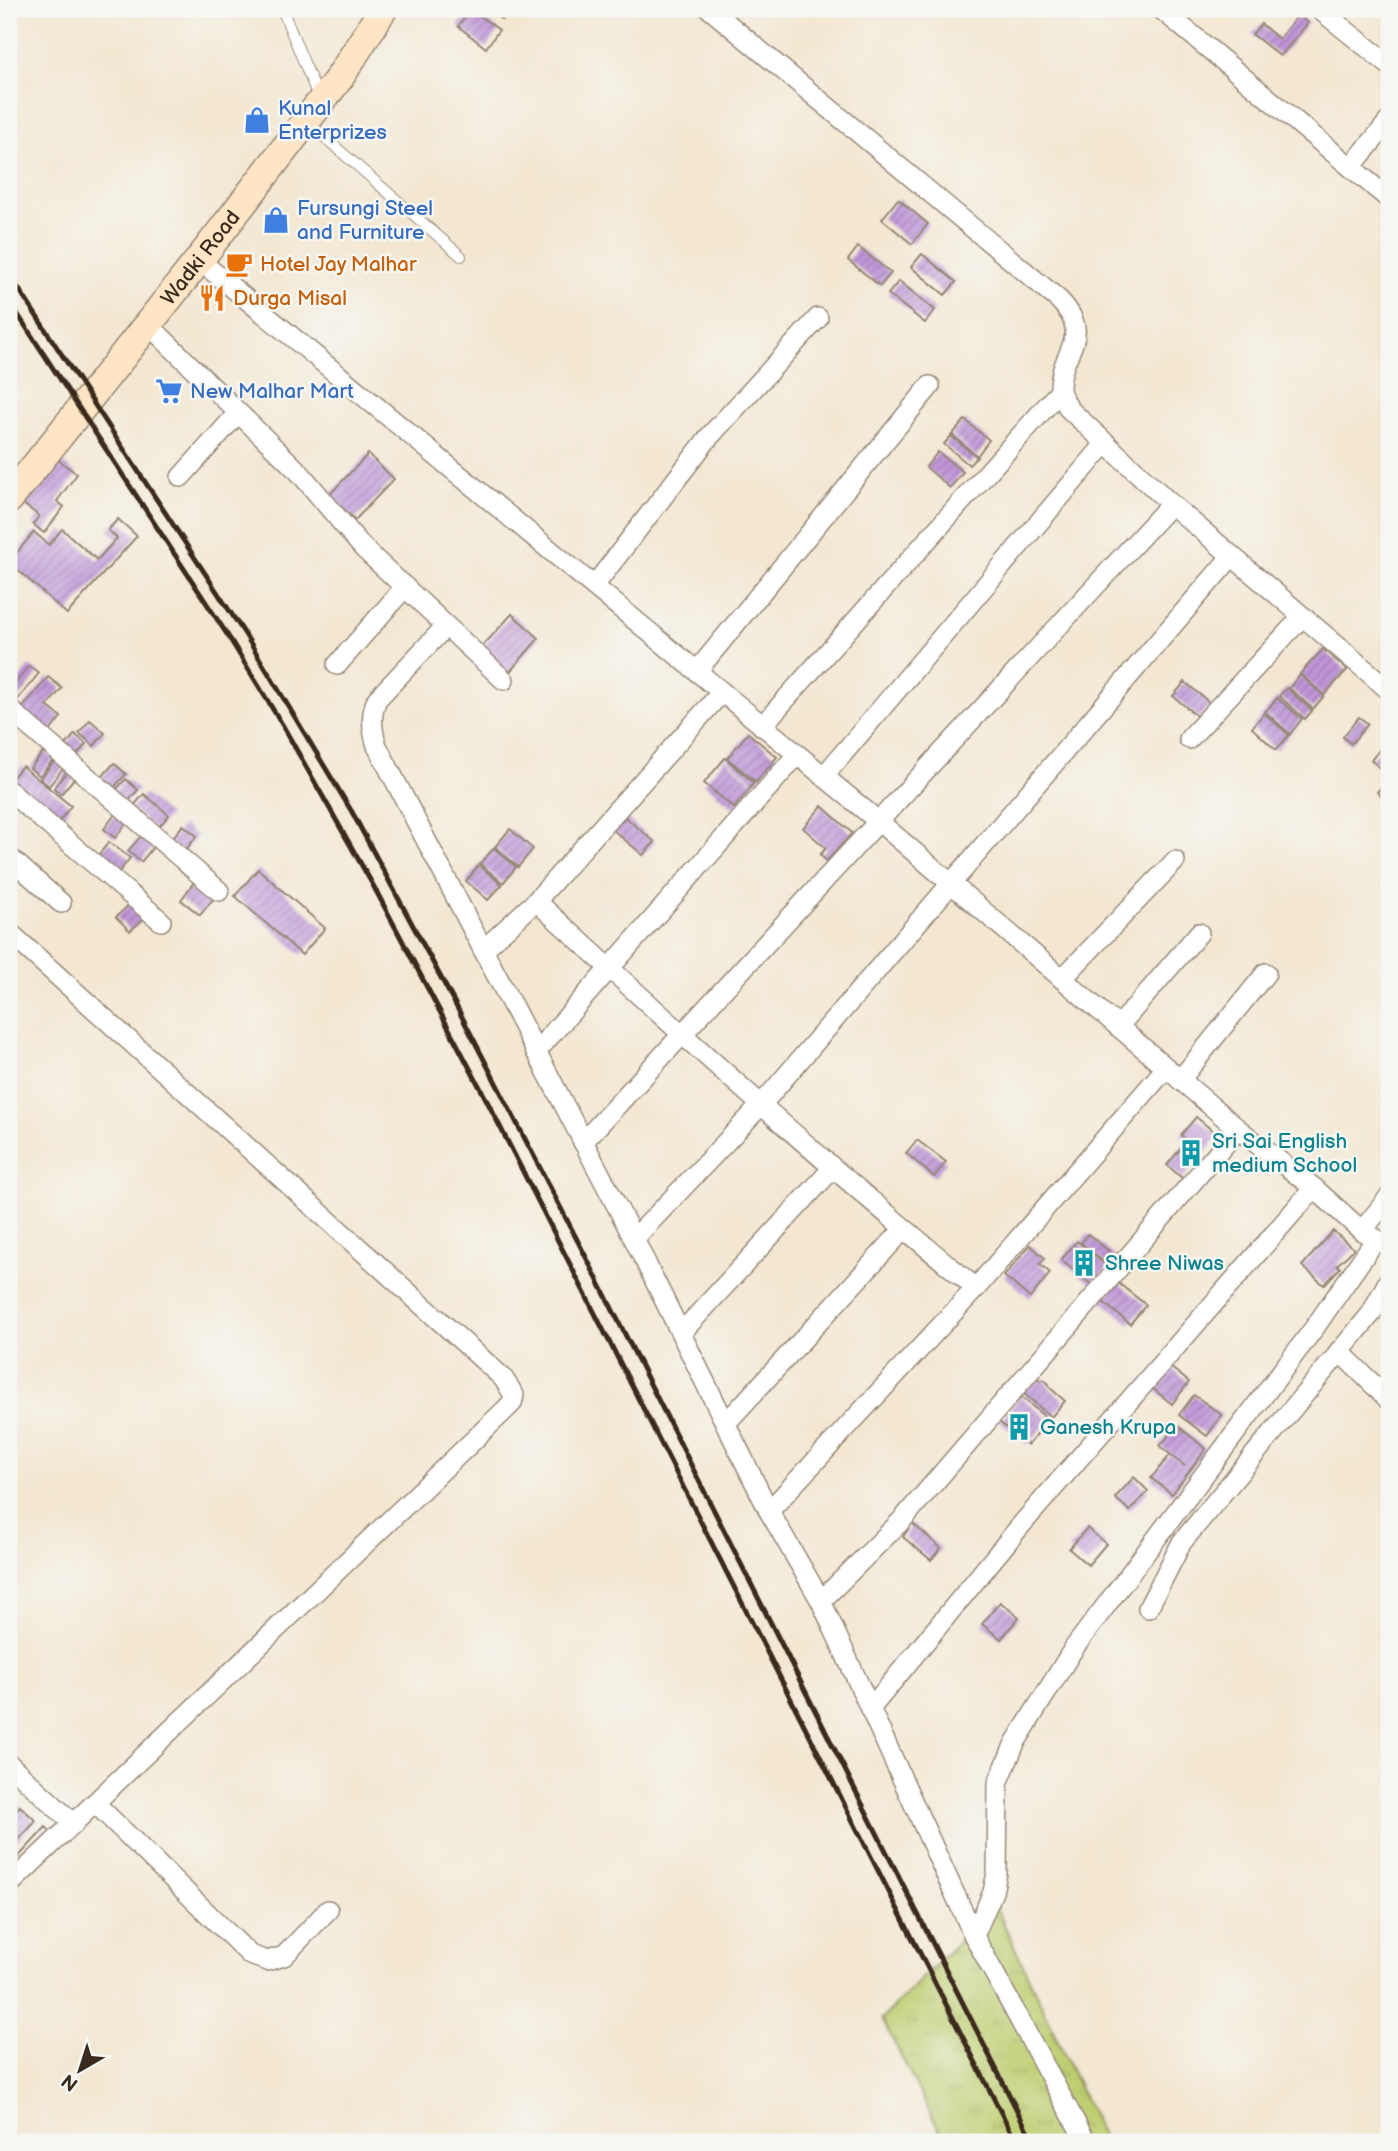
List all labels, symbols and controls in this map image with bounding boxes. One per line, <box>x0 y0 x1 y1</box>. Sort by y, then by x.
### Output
place label: Kunal Enterprizes <box>278 96 387 145</box>
shop icon: Kunal Enterprizes <box>242 105 272 135</box>
place label: Fursungi Steel and Furniture <box>297 196 433 245</box>
shop icon: Fursungi Steel and Furniture <box>261 205 291 235</box>
street label: Wadki Road <box>156 206 246 310</box>
cafe icon: Hotel Jay Malhar <box>224 249 254 279</box>
place label: Hotel Jay Malhar <box>260 252 417 277</box>
restaurant icon: Durga Misal <box>197 283 227 313</box>
place label: Durga Misal <box>233 286 347 311</box>
supermarket icon: New Malhar Mart <box>154 376 184 406</box>
place label: New Malhar Mart <box>190 379 354 404</box>
place label: Sri Sai English medium School <box>1212 1129 1357 1178</box>
building icon: Sri Sai English medium School <box>1176 1138 1206 1168</box>
building icon: Shree Niwas <box>1069 1248 1099 1278</box>
place label: Shree Niwas <box>1105 1251 1224 1276</box>
building icon: Ganesh Krupa <box>1004 1412 1034 1442</box>
place label: Ganesh Krupa <box>1040 1415 1177 1440</box>
north arrow <box>46 2036 116 2106</box>
text: N <box>57 2069 83 2095</box>

